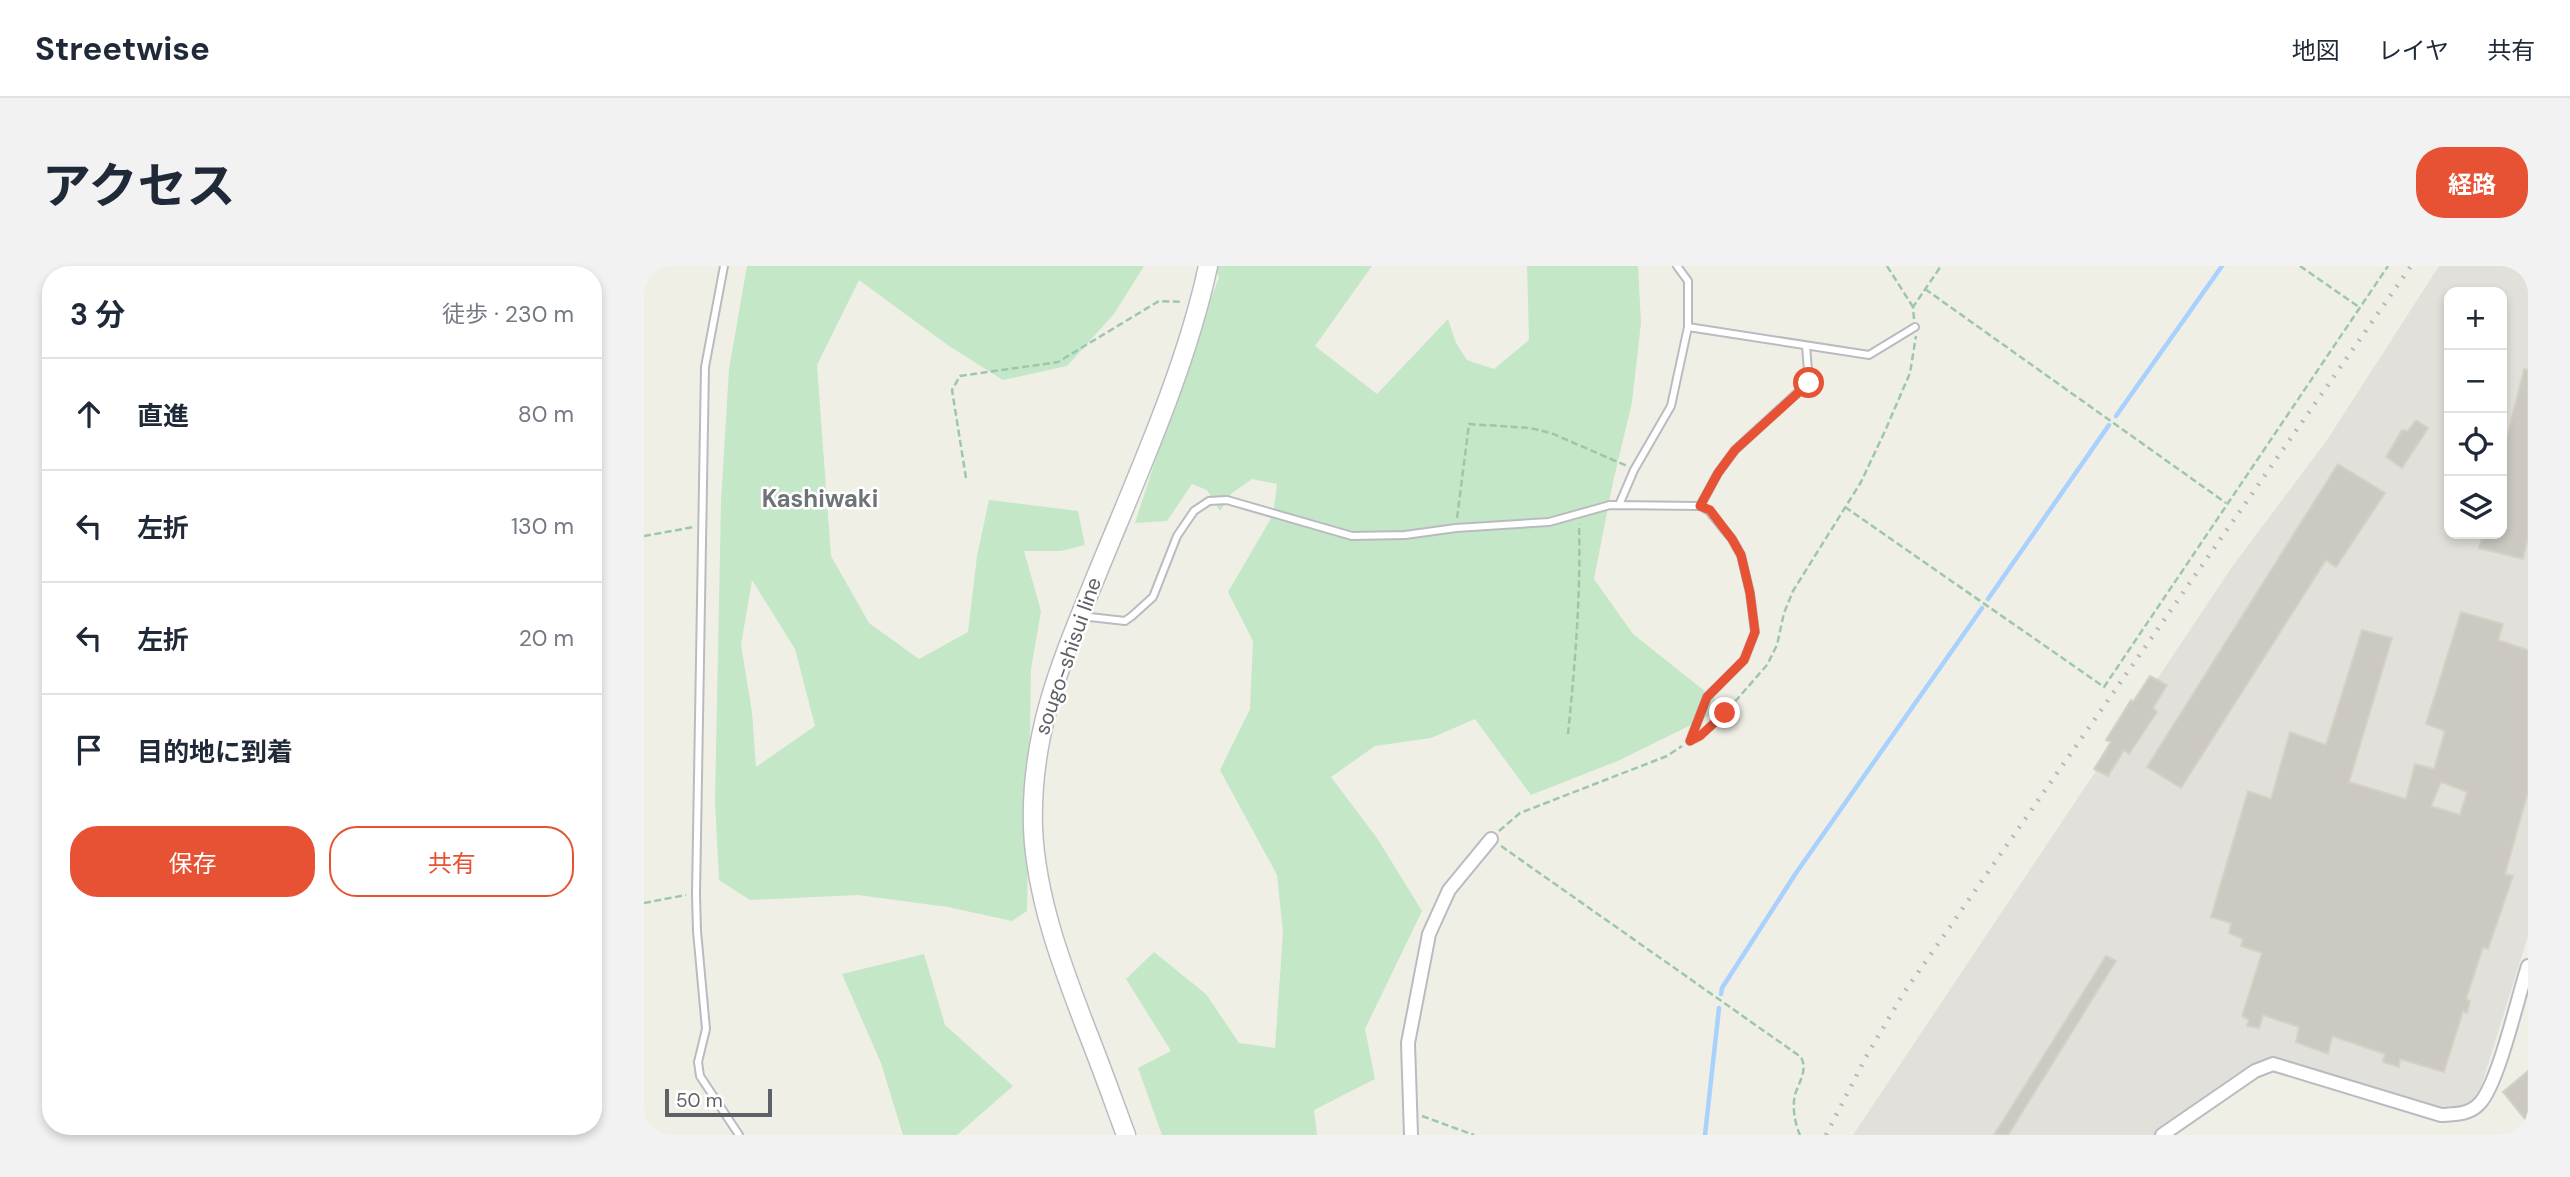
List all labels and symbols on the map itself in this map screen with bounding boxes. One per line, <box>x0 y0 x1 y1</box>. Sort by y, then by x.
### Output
route start <box>1793 367 1824 398</box>
district label: Kashiwaki <box>762 483 878 514</box>
street label: sougo-shisui line <box>1028 574 1108 738</box>
route end <box>1709 697 1740 728</box>
scale bar <box>665 1086 772 1118</box>

